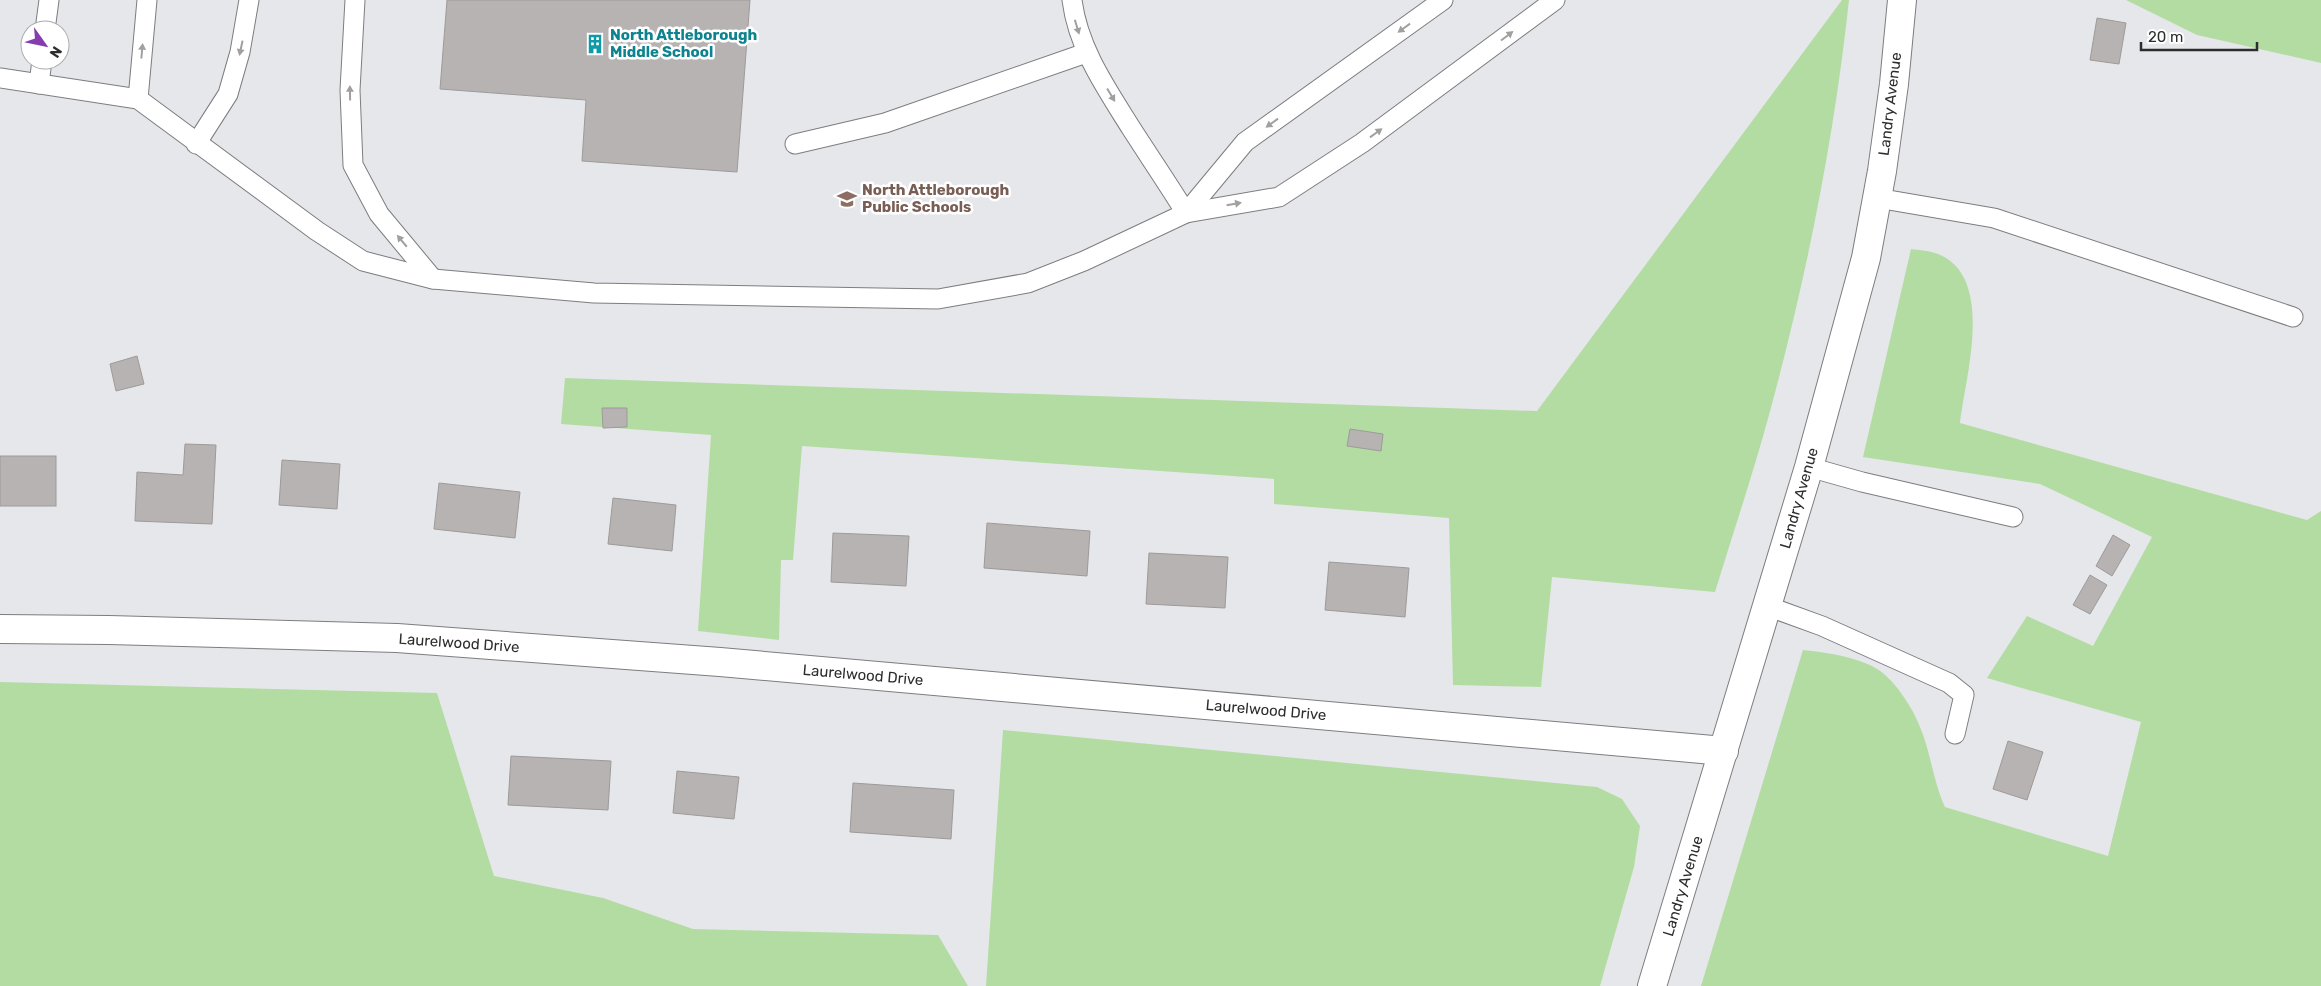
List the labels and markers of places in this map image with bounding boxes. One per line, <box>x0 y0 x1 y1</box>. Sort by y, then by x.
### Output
place label: North Attleborough Middle School <box>610 26 757 61</box>
building icon: North Attleborough Middle School <box>584 33 606 55</box>
place label: North Attleborough Public Schools <box>862 181 1009 216</box>
school or university icon: North Attleborough Public Schools <box>836 188 858 210</box>

